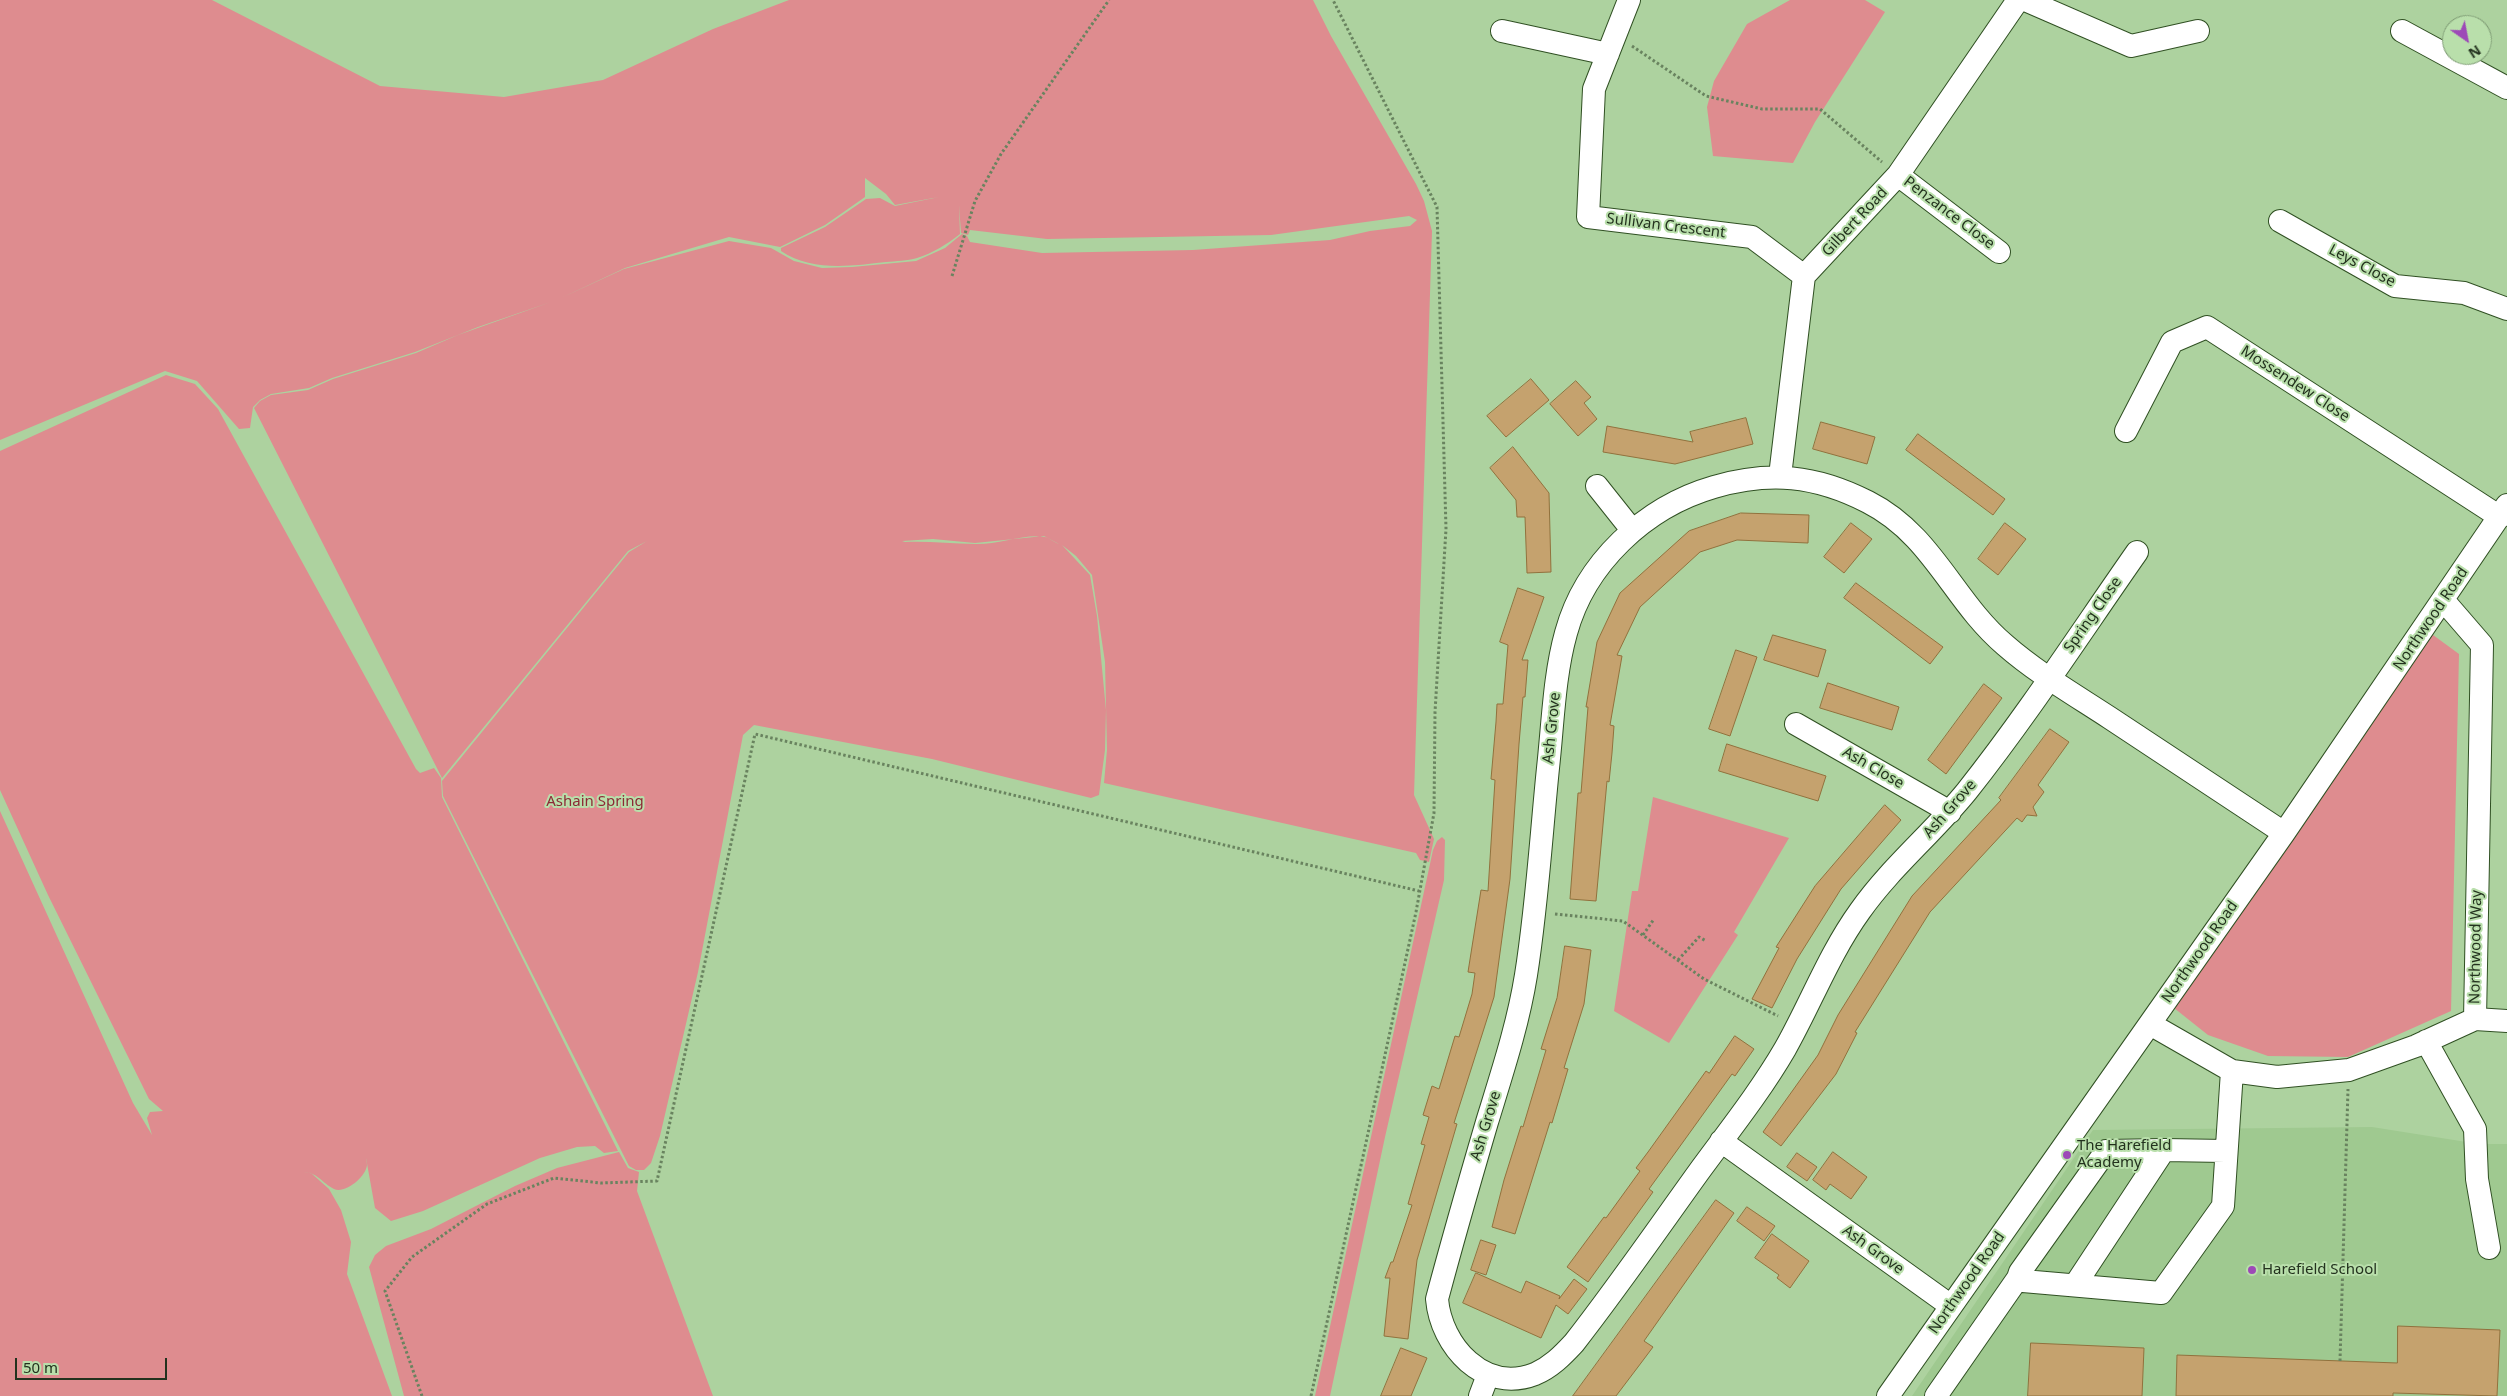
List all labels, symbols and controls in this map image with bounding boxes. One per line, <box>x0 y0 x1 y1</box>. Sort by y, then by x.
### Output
north arrow <box>2442 15 2492 65</box>
text: N <box>2465 41 2485 63</box>
street label: Penzance Close <box>1900 173 1998 253</box>
street label: Gilbert Road <box>1818 184 1892 260</box>
street label: Sullivan Crescent <box>1606 210 1726 242</box>
street label: Leys Close <box>2326 241 2398 291</box>
street label: Mossendew Close <box>2237 342 2353 426</box>
street label: Northwood Road <box>2390 564 2472 674</box>
street label: Spring Close <box>2060 574 2126 656</box>
street label: Ash Grove <box>1539 691 1565 765</box>
street label: Ash Close <box>1839 743 1907 793</box>
street label: Ash Grove <box>1920 776 1980 842</box>
park label: Ashain Spring <box>546 793 644 811</box>
street label: Northwood Way <box>2466 890 2486 1004</box>
street label: Northwood Road <box>2158 897 2242 1007</box>
street label: Ash Grove <box>1467 1089 1505 1163</box>
place label: The Harefield Academy <box>2077 1137 2171 1172</box>
marker: The Harefield Academy <box>2061 1149 2073 1161</box>
street label: Ash Grove <box>1839 1222 1907 1278</box>
street label: Northwood Road <box>1925 1228 2009 1338</box>
place label: Harefield School <box>2262 1261 2377 1279</box>
marker: Harefield School <box>2246 1264 2258 1276</box>
scale bar <box>18 1348 170 1380</box>
text: 50 m <box>23 1357 58 1377</box>

